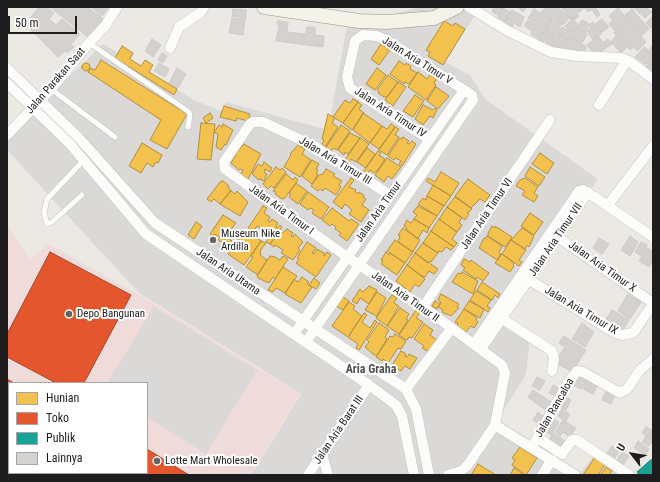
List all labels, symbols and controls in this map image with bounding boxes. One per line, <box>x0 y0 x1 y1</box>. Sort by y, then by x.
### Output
scale bar <box>10 8 79 34</box>
text: 50 m <box>15 16 39 30</box>
street label: Jalan Aria Timur V <box>380 34 454 88</box>
street label: Jalan Parakan Saat <box>24 45 88 117</box>
street label: Jalan Aria Timur IV <box>352 85 428 141</box>
street label: Jalan Aria Timur III <box>296 134 374 188</box>
street label: Jalan Aria Timur VI <box>458 176 516 252</box>
street label: Jalan Aria Timur <box>353 179 405 245</box>
street label: Jalan Aria Timur I <box>246 182 316 238</box>
street label: Jalan Aria Timur VII <box>527 201 585 279</box>
place label: Museum Nike Ardilla <box>221 227 280 253</box>
marker: Museum Nike Ardilla <box>208 235 218 245</box>
street label: Jalan Aria Timur X <box>565 239 639 295</box>
street label: Jalan Aria Utama <box>193 246 263 298</box>
street label: Jalan Aria Timur II <box>369 269 441 325</box>
street label: Jalan Aria Timur IX <box>542 284 620 338</box>
place label: Depo Bangunan <box>77 307 145 321</box>
marker: Depo Bangunan <box>64 309 74 319</box>
district label: Aria Graha <box>346 363 396 377</box>
street label: Jalan Rancaloa <box>533 376 577 440</box>
legend <box>8 382 148 474</box>
text: Hunian <box>46 391 79 405</box>
street label: Jalan Aria Barat III <box>311 393 367 467</box>
text: Toko <box>46 411 69 425</box>
text: Publik <box>46 431 75 445</box>
north arrow <box>612 434 652 474</box>
text: U <box>614 442 628 454</box>
text: Lainnya <box>46 451 83 465</box>
place label: Lotte Mart Wholesale <box>165 454 258 468</box>
marker: Lotte Mart Wholesale <box>152 456 162 466</box>

